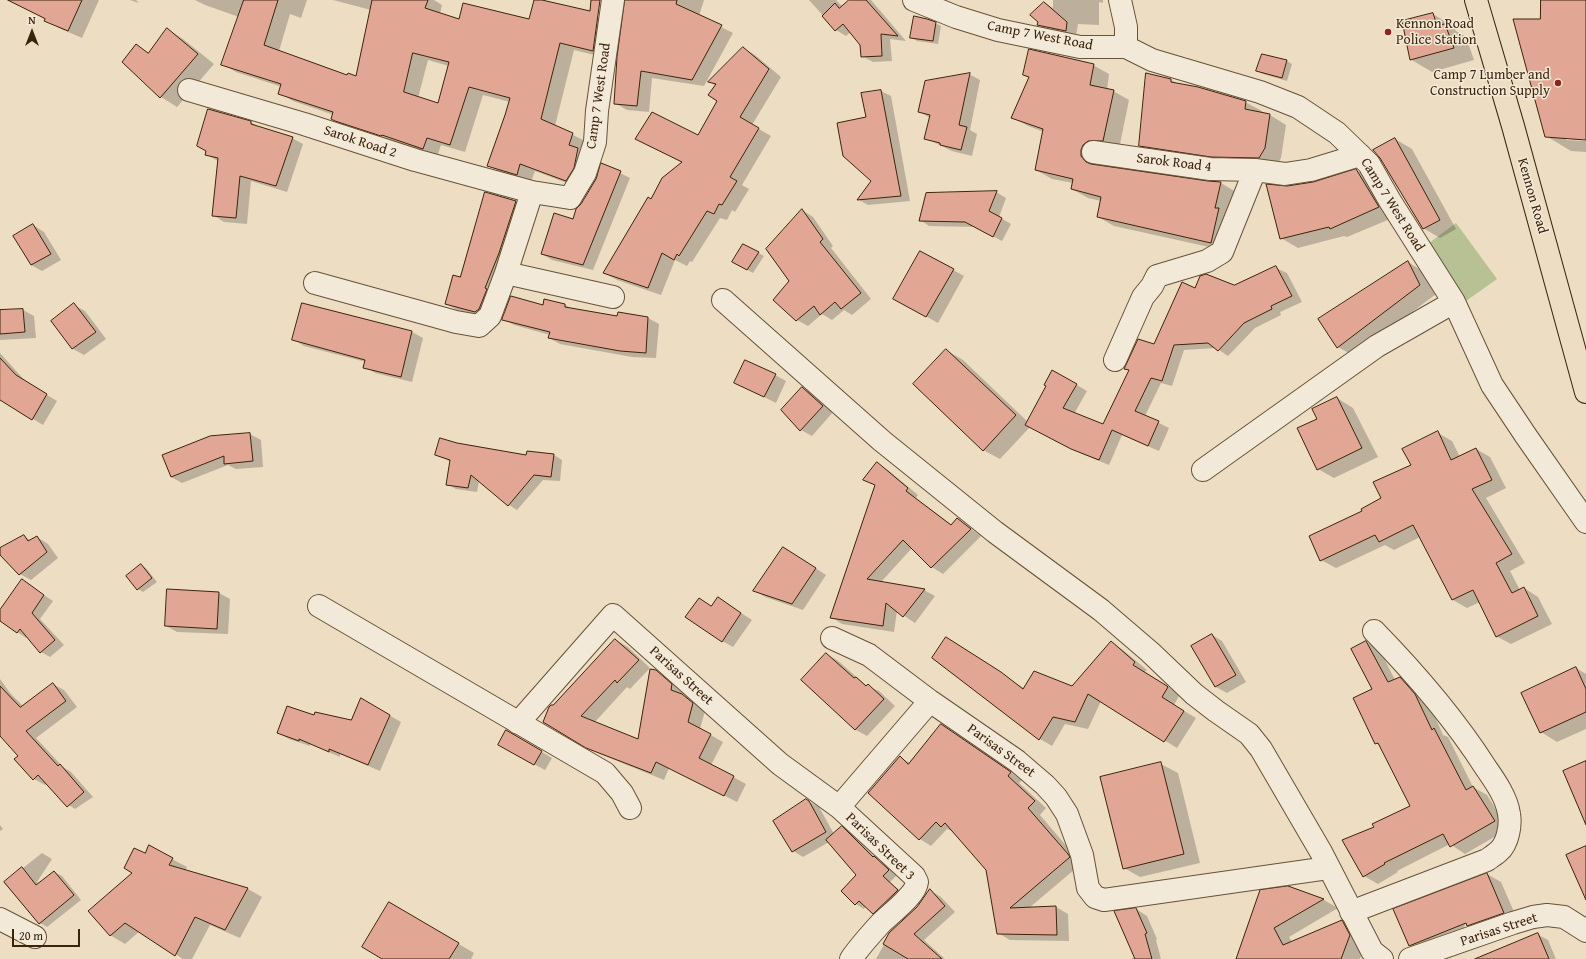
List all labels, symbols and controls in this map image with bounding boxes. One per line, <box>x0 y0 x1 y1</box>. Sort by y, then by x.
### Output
north arrow <box>12 12 52 52</box>
text: N <box>28 12 36 28</box>
place label: Kennon Road Police Station <box>1396 16 1477 48</box>
street label: Camp 7 West Road <box>986 18 1094 54</box>
marker: Kennon Road Police Station <box>1383 27 1393 37</box>
street label: Camp 7 West Road <box>583 42 615 150</box>
place label: Camp 7 Lumber and Construction Supply <box>1430 67 1550 100</box>
marker: Camp 7 Lumber and Construction Supply <box>1553 78 1563 88</box>
street label: Sarok Road 2 <box>322 122 398 162</box>
street label: Sarok Road 4 <box>1136 150 1212 176</box>
street label: Camp 7 West Road <box>1357 155 1427 255</box>
street label: Kennon Road <box>1513 156 1551 236</box>
street label: Parisas Street <box>646 643 716 709</box>
street label: Parisas Street <box>964 721 1038 781</box>
street label: Parisas Street 3 <box>842 810 918 884</box>
street label: Parisas Street <box>1458 910 1540 950</box>
scale bar <box>14 921 82 947</box>
text: 20 m <box>19 927 43 944</box>

